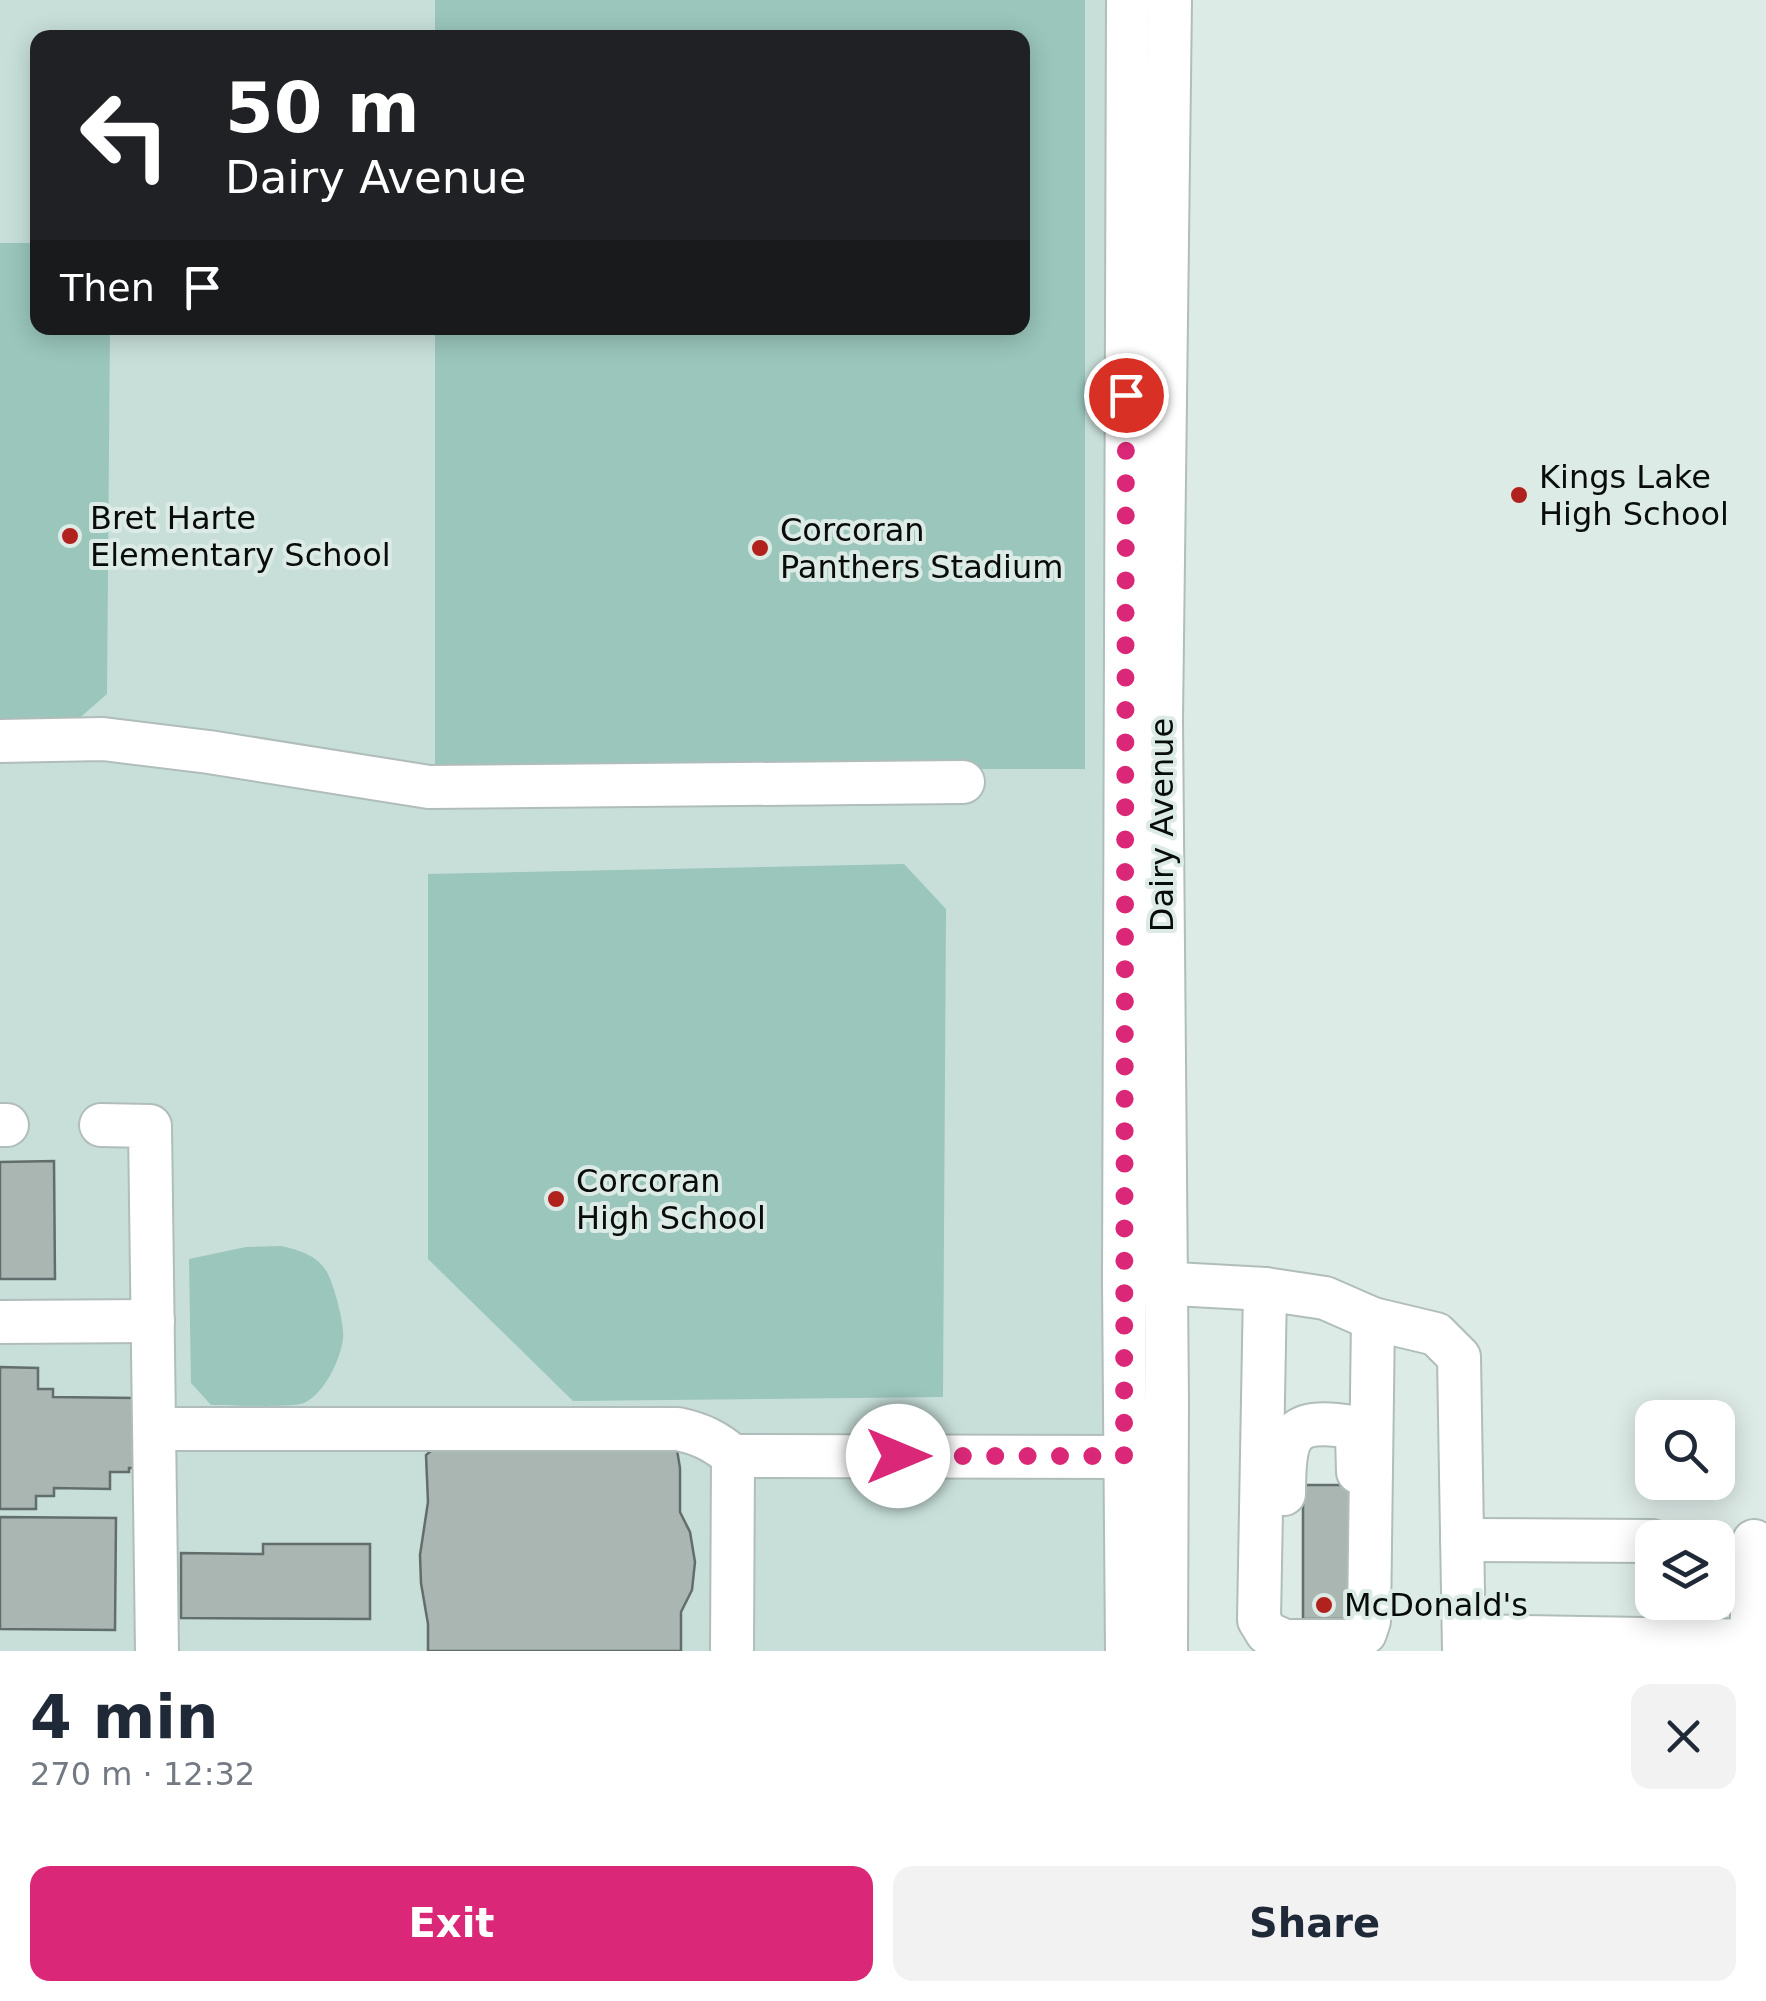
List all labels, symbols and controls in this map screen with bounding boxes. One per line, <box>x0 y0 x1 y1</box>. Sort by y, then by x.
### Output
text: 50 m <box>225 67 420 149</box>
icon: left <box>60 70 190 200</box>
text: Dairy Avenue <box>225 151 526 204</box>
icon: arrive <box>175 260 230 315</box>
text: Then <box>60 266 155 310</box>
pin <box>1084 353 1169 438</box>
icon: arrive <box>1099 368 1154 423</box>
place label: Kings Lake High School <box>1539 458 1729 533</box>
marker: Kings Lake High School <box>1508 484 1530 506</box>
place label: Bret Harte Elementary School <box>90 499 391 574</box>
place label: Corcoran Panthers Stadium <box>780 511 1063 586</box>
marker: Bret Harte Elementary School <box>59 525 81 547</box>
marker: Corcoran Panthers Stadium <box>749 537 771 559</box>
street label: Dairy Avenue <box>1143 718 1181 932</box>
place label: Corcoran High School <box>576 1162 766 1237</box>
marker: Corcoran High School <box>545 1188 567 1210</box>
map controls <box>1635 1400 1735 1620</box>
button: search <box>1635 1400 1735 1500</box>
position arrow <box>846 1404 950 1508</box>
button: layers <box>1635 1520 1735 1620</box>
place label: McDonald's <box>1344 1586 1528 1624</box>
marker: McDonald's <box>1313 1594 1335 1616</box>
text: 4 min <box>30 1682 218 1752</box>
button: close <box>1631 1684 1736 1789</box>
text: 270 m · 12:32 <box>30 1755 255 1793</box>
button: Exit <box>30 1866 873 1981</box>
button: Share <box>893 1866 1736 1981</box>

